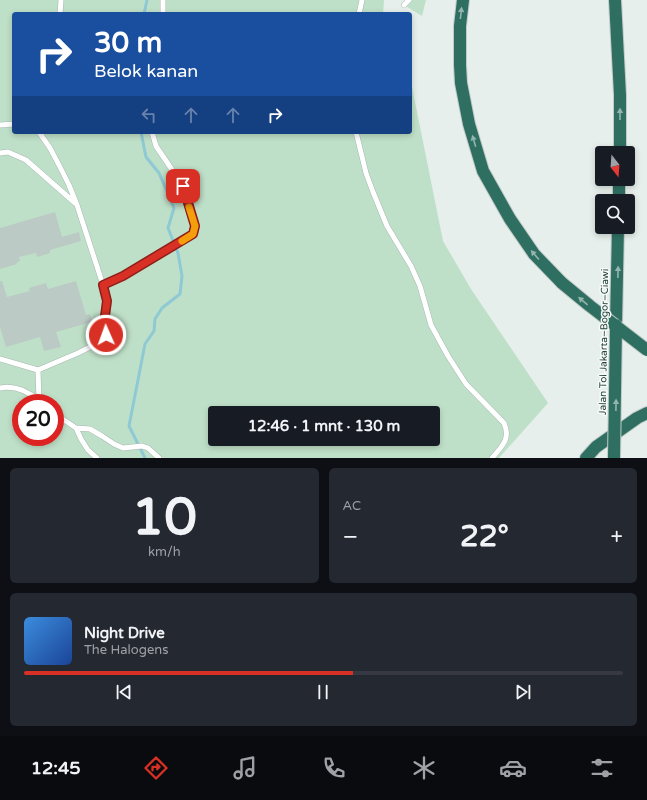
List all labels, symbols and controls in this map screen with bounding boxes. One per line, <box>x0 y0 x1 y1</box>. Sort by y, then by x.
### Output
one-way arrow <box>458 7 464 19</box>
text: 30 m <box>94 26 162 60</box>
icon: right <box>28 28 80 80</box>
text: Belok kanan <box>94 60 198 82</box>
icon: left <box>138 104 160 126</box>
icon: ahead <box>180 104 202 126</box>
icon: ahead <box>222 104 244 126</box>
icon: right <box>264 104 286 126</box>
one-way arrow <box>617 107 623 120</box>
one-way arrow <box>471 135 477 147</box>
north arrow <box>595 146 635 186</box>
map controls <box>595 146 635 234</box>
pin <box>166 169 200 203</box>
icon: arrive <box>172 175 194 197</box>
button: search <box>595 194 635 234</box>
one-way arrow <box>531 250 540 260</box>
one-way arrow <box>614 266 621 278</box>
street label: Jalan Tol Jakarta–Bogor–Ciawi <box>597 269 611 415</box>
one-way arrow <box>577 296 588 305</box>
position arrow <box>85 314 127 356</box>
speed limit sign: 20 <box>12 394 64 446</box>
one-way arrow <box>612 399 619 411</box>
text: 12:46 · 1 mnt · 130 m <box>248 417 400 435</box>
text: 10 <box>132 486 197 549</box>
text: AC <box>343 498 361 514</box>
text: 22° <box>460 518 509 555</box>
text: − <box>343 524 358 550</box>
text: + <box>611 524 623 550</box>
text: km/h <box>148 544 181 560</box>
text: Night Drive <box>84 624 165 642</box>
text: The Halogens <box>84 642 168 658</box>
icon: previous <box>113 681 135 703</box>
icon: pause <box>312 681 334 703</box>
icon: next <box>512 681 534 703</box>
icon: directions <box>142 754 170 782</box>
icon: music <box>231 754 259 782</box>
icon: phone <box>320 754 348 782</box>
icon: climate <box>410 754 438 782</box>
icon: car <box>499 754 527 782</box>
icon: filters <box>588 754 616 782</box>
text: 12:45 <box>31 757 81 779</box>

